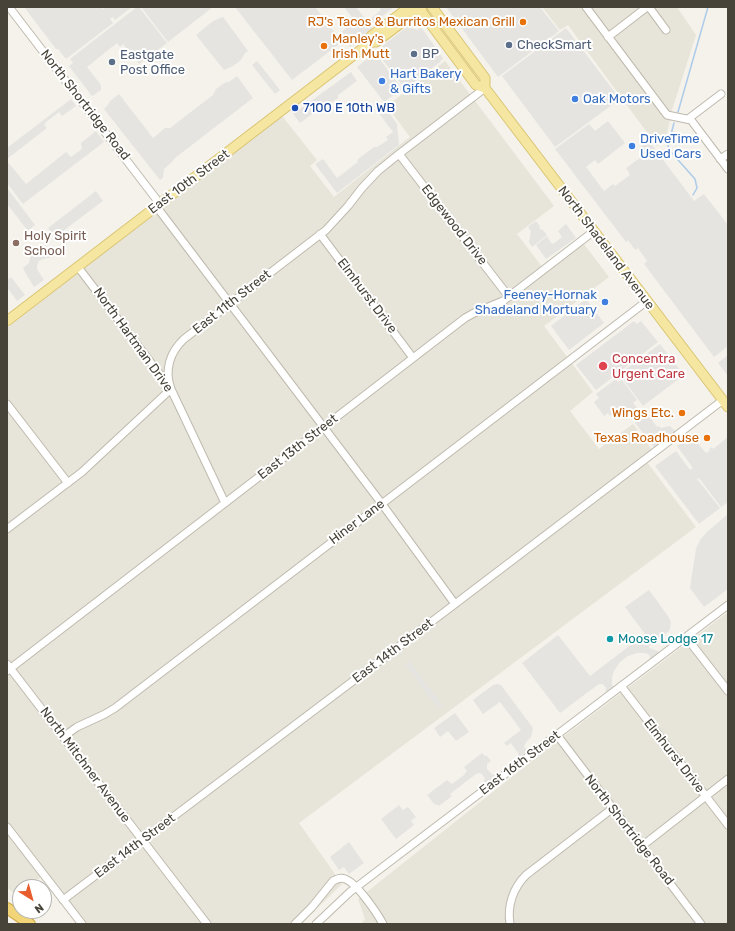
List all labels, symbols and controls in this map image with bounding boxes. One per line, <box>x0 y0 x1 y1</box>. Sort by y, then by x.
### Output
place label: RJ's Tacos & Burritos Mexican Grill <box>308 14 515 30</box>
marker: RJ's Tacos & Burritos Mexican Grill <box>518 17 528 27</box>
place label: Manley's Irish Mutt <box>332 31 390 62</box>
place label: CheckSmart <box>517 37 592 53</box>
marker: CheckSmart <box>504 40 514 50</box>
marker: Manley's Irish Mutt <box>319 41 329 51</box>
place label: BP <box>422 46 439 62</box>
street label: North Shortridge Road <box>37 47 133 163</box>
place label: Eastgate Post Office <box>120 47 185 78</box>
marker: BP <box>409 49 419 59</box>
marker: Eastgate Post Office <box>107 57 117 67</box>
place label: Hart Bakery & Gifts <box>390 66 461 97</box>
marker: Hart Bakery & Gifts <box>377 76 387 86</box>
place label: Oak Motors <box>583 91 651 107</box>
marker: Oak Motors <box>570 94 580 104</box>
place label: 7100 E 10th WB <box>303 100 395 116</box>
marker: 7100 E 10th WB <box>290 103 300 113</box>
place label: DriveTime Used Cars <box>640 131 701 162</box>
marker: DriveTime Used Cars <box>627 141 637 151</box>
street label: East 10th Street <box>145 146 233 218</box>
street label: Edgewood Drive <box>418 182 490 268</box>
street label: North Shadeland Avenue <box>554 183 658 313</box>
place label: Holy Spirit School <box>24 228 86 259</box>
marker: Holy Spirit School <box>11 238 21 248</box>
street label: Elmhurst Drive <box>334 256 400 336</box>
street label: East 11th Street <box>190 267 274 337</box>
street label: North Hartman Drive <box>90 285 176 395</box>
place label: Feeney-Hornak Shadeland Mortuary <box>475 287 597 318</box>
marker: Feeney-Hornak Shadeland Mortuary <box>600 297 610 307</box>
place label: Concentra Urgent Care <box>612 351 685 382</box>
marker: Concentra Urgent Care <box>597 360 609 372</box>
place label: Wings Etc. <box>612 405 674 421</box>
marker: Wings Etc. <box>677 408 687 418</box>
street label: East 13th Street <box>255 411 341 483</box>
place label: Texas Roadhouse <box>594 430 699 446</box>
marker: Texas Roadhouse <box>702 433 712 443</box>
street label: Hiner Lane <box>326 496 388 548</box>
street label: East 14th Street <box>349 615 437 687</box>
place label: Moose Lodge 17 <box>618 631 713 647</box>
marker: Moose Lodge 17 <box>605 634 615 644</box>
street label: North Mitchner Avenue <box>37 704 133 826</box>
street label: Elmhurst Drive <box>640 716 708 796</box>
street label: East 16th Street <box>477 728 563 798</box>
street label: North Shortridge Road <box>581 772 677 888</box>
street label: East 14th Street <box>91 810 179 882</box>
north arrow <box>12 879 52 919</box>
text: N <box>32 901 46 916</box>

